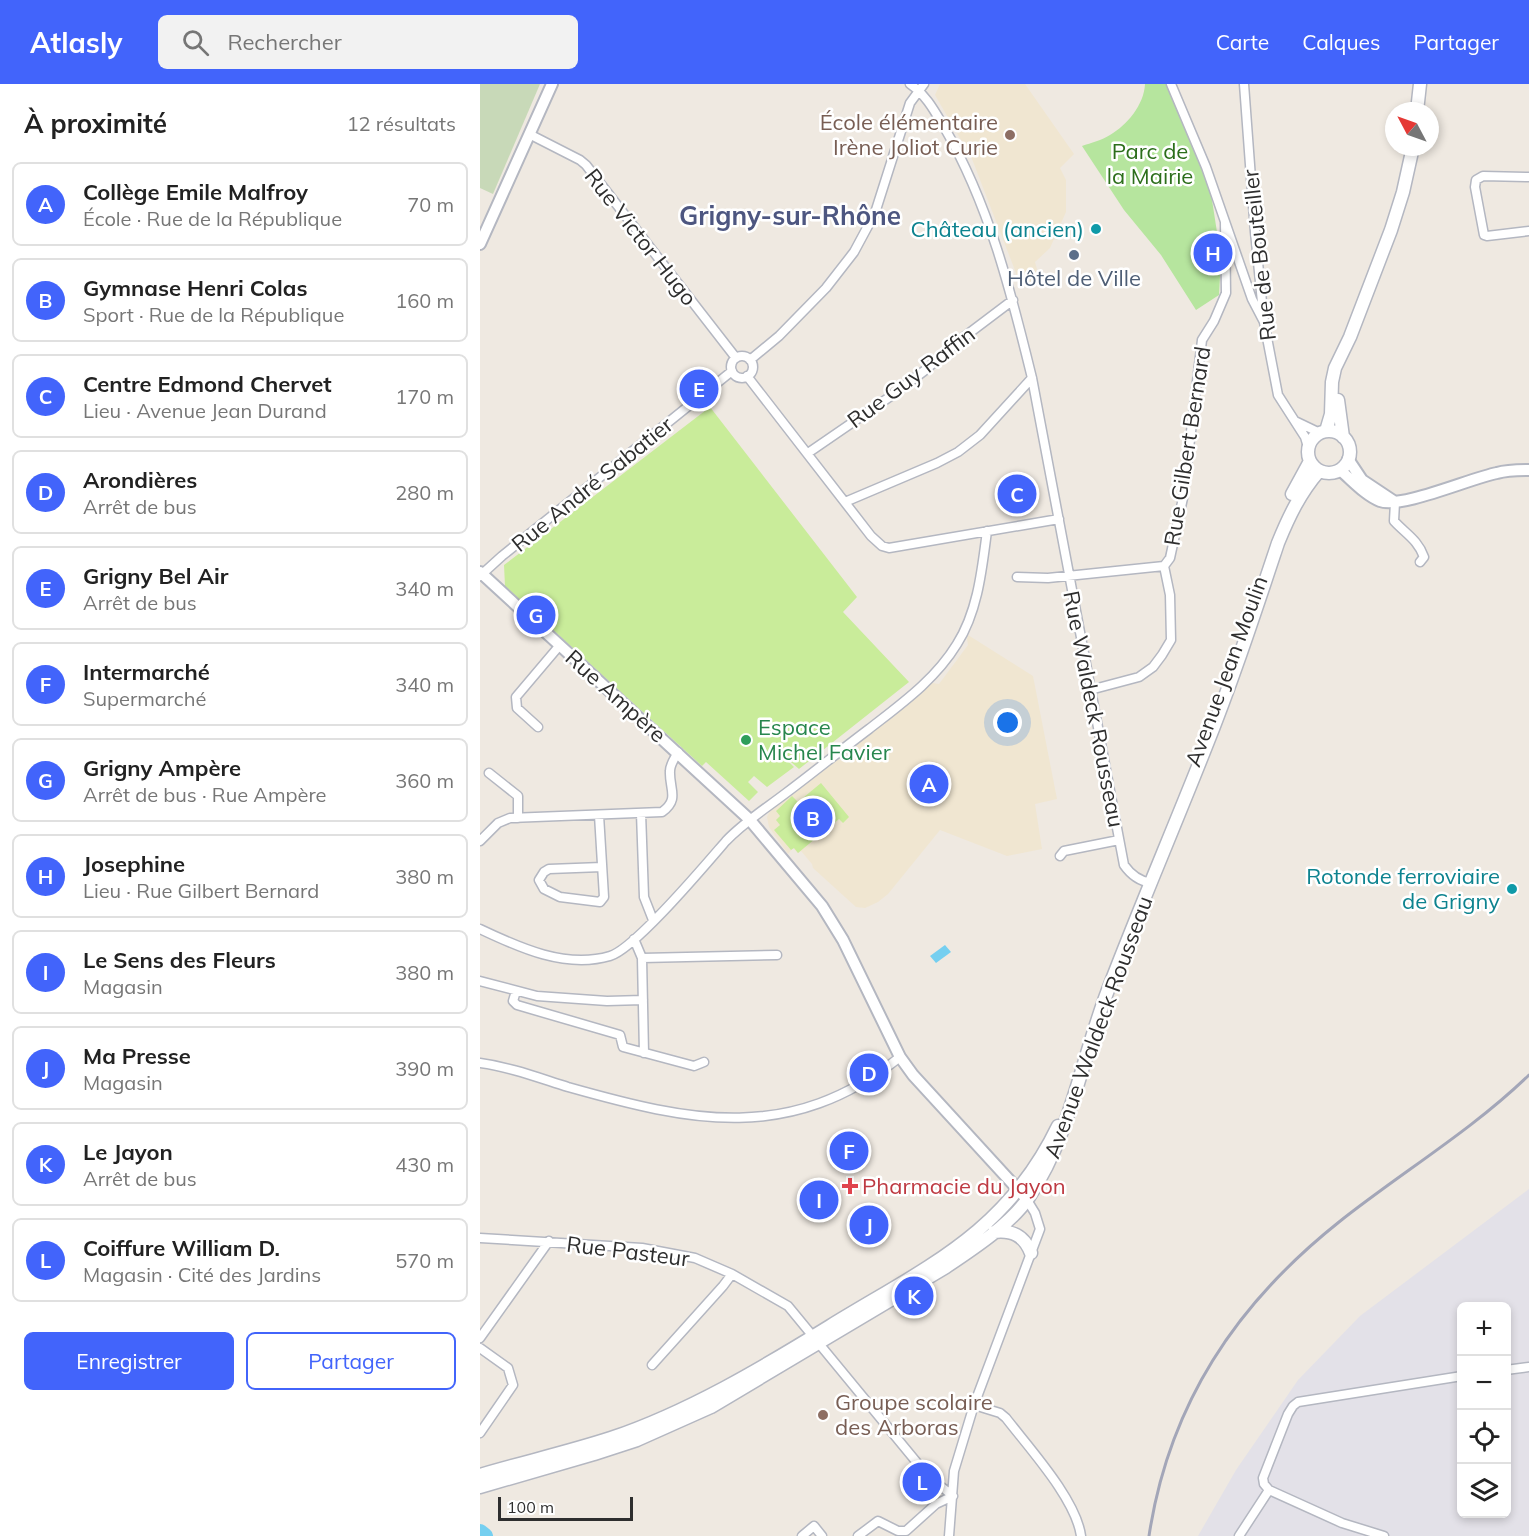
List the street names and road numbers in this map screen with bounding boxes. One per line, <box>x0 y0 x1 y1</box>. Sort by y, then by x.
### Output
street label: Rue Victor Hugo <box>579 163 703 311</box>
street label: Rue de Bouteiller <box>1236 168 1282 342</box>
street label: Rue Guy Raffin <box>842 320 980 434</box>
street label: Rue Gilbert Bernard <box>1157 344 1217 548</box>
street label: Rue André Sabatier <box>506 410 678 558</box>
street label: Avenue Jean Moulin <box>1178 572 1274 770</box>
street label: Rue Waldeck Rousseau <box>1057 588 1131 830</box>
street label: Rue Ampère <box>560 643 672 749</box>
street label: Avenue Waldeck Rousseau <box>1037 892 1159 1162</box>
street label: Rue Pasteur <box>565 1230 691 1272</box>

